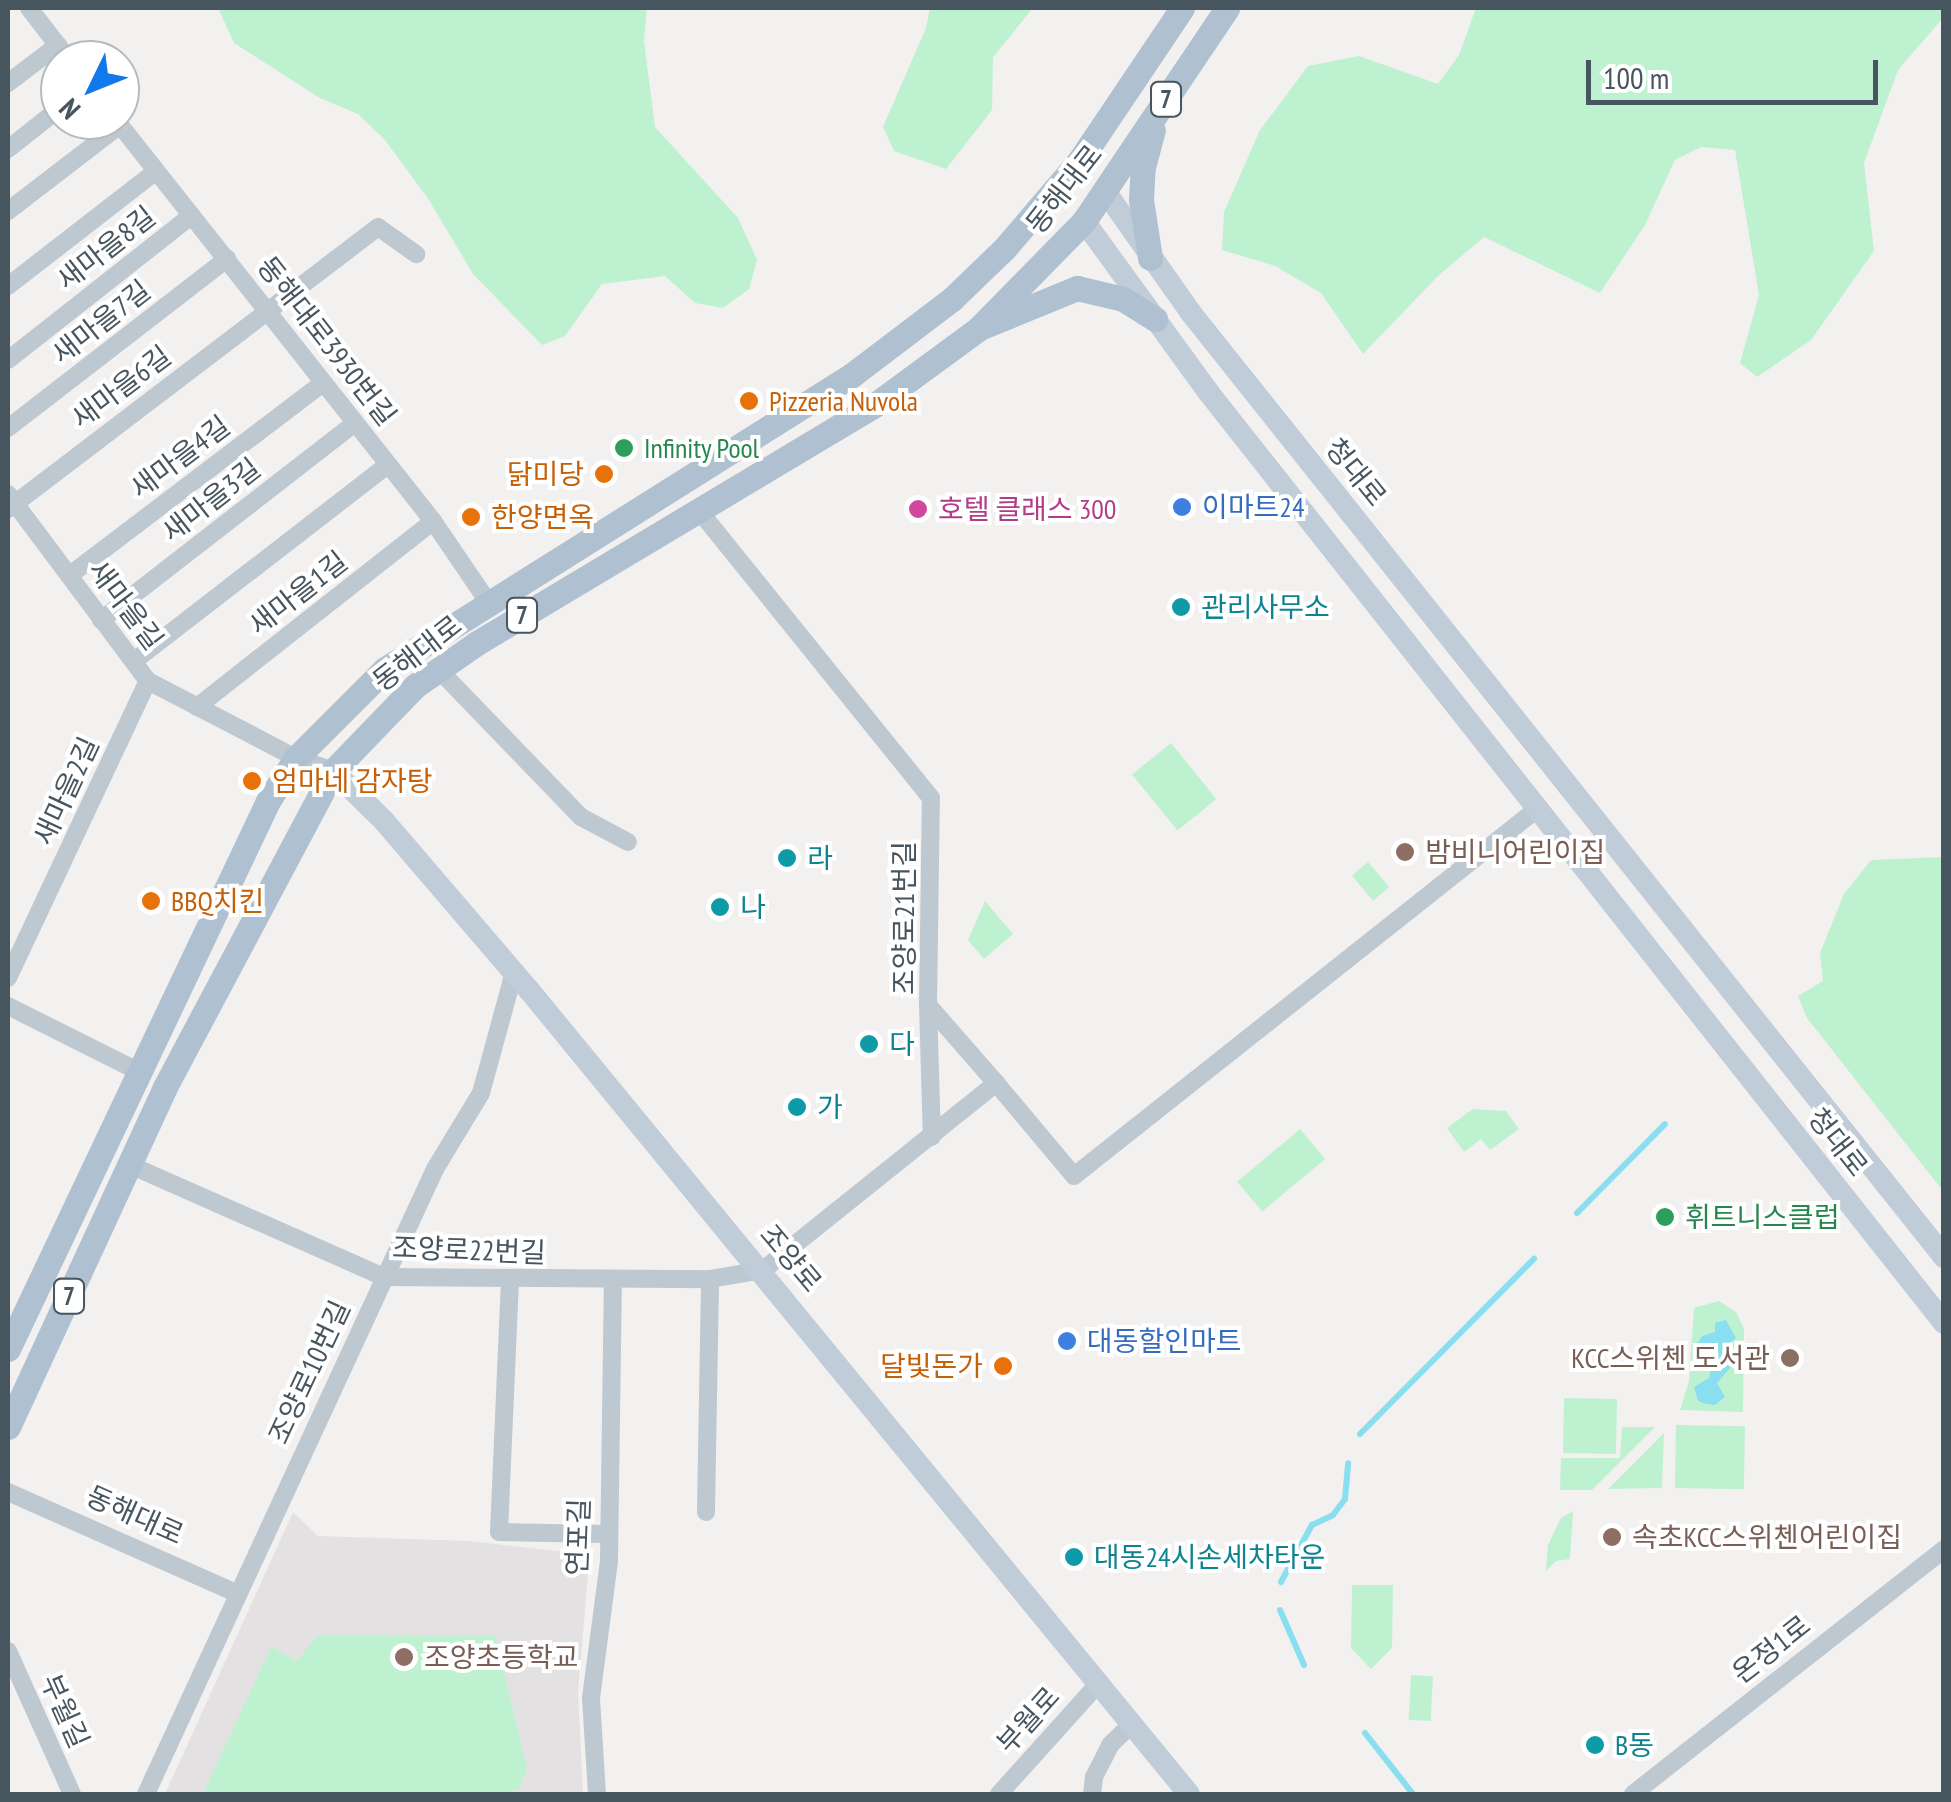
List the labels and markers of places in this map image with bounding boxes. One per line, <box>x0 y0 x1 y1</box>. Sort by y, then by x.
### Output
place label: Pizzeria Nuvola <box>769 384 918 418</box>
marker: Pizzeria Nuvola <box>738 390 760 412</box>
place label: Infinity Pool <box>644 431 760 465</box>
marker: Infinity Pool <box>613 437 635 459</box>
place label: 닭미당 <box>507 457 584 491</box>
marker: 닭미당 <box>593 463 615 485</box>
place label: 이마트24 <box>1202 490 1304 524</box>
place label: 호텔 클래스 300 <box>938 492 1116 526</box>
marker: 이마트24 <box>1171 496 1193 518</box>
marker: 호텔 클래스 300 <box>907 498 929 520</box>
place label: 한양면옥 <box>491 500 594 534</box>
marker: 한양면옥 <box>460 506 482 528</box>
place label: 관리사무소 <box>1201 590 1330 624</box>
marker: 관리사무소 <box>1170 596 1192 618</box>
place label: 엄마네 감자탕 <box>272 764 432 798</box>
marker: 엄마네 감자탕 <box>241 770 263 792</box>
place label: 밤비니어린이집 <box>1425 835 1605 869</box>
place label: 라 <box>807 841 833 875</box>
marker: 밤비니어린이집 <box>1394 841 1416 863</box>
marker: 라 <box>776 847 798 869</box>
place label: BBQ치킨 <box>171 884 264 918</box>
marker: BBQ치킨 <box>140 890 162 912</box>
place label: 나 <box>740 890 766 924</box>
marker: 나 <box>709 896 731 918</box>
place label: 다 <box>889 1027 915 1061</box>
marker: 다 <box>858 1033 880 1055</box>
place label: 가 <box>817 1090 843 1124</box>
marker: 가 <box>786 1096 808 1118</box>
place label: 휘트니스클럽 <box>1685 1200 1840 1234</box>
marker: 휘트니스클럽 <box>1654 1206 1676 1228</box>
place label: 대동할인마트 <box>1087 1324 1242 1358</box>
marker: 대동할인마트 <box>1056 1330 1078 1352</box>
place label: KCC스위첸 도서관 <box>1571 1341 1770 1375</box>
marker: KCC스위첸 도서관 <box>1779 1347 1801 1369</box>
place label: 달빛돈가 <box>880 1349 983 1383</box>
marker: 달빛돈가 <box>992 1355 1014 1377</box>
place label: 속초KCC스위첸어린이집 <box>1632 1520 1902 1554</box>
marker: 속초KCC스위첸어린이집 <box>1601 1526 1623 1548</box>
place label: 대동24시손세차타운 <box>1094 1540 1325 1574</box>
marker: 대동24시손세차타운 <box>1063 1546 1085 1568</box>
place label: 조양초등학교 <box>424 1640 579 1674</box>
marker: 조양초등학교 <box>393 1646 415 1668</box>
place label: B동 <box>1615 1728 1654 1762</box>
marker: B동 <box>1584 1734 1606 1756</box>

